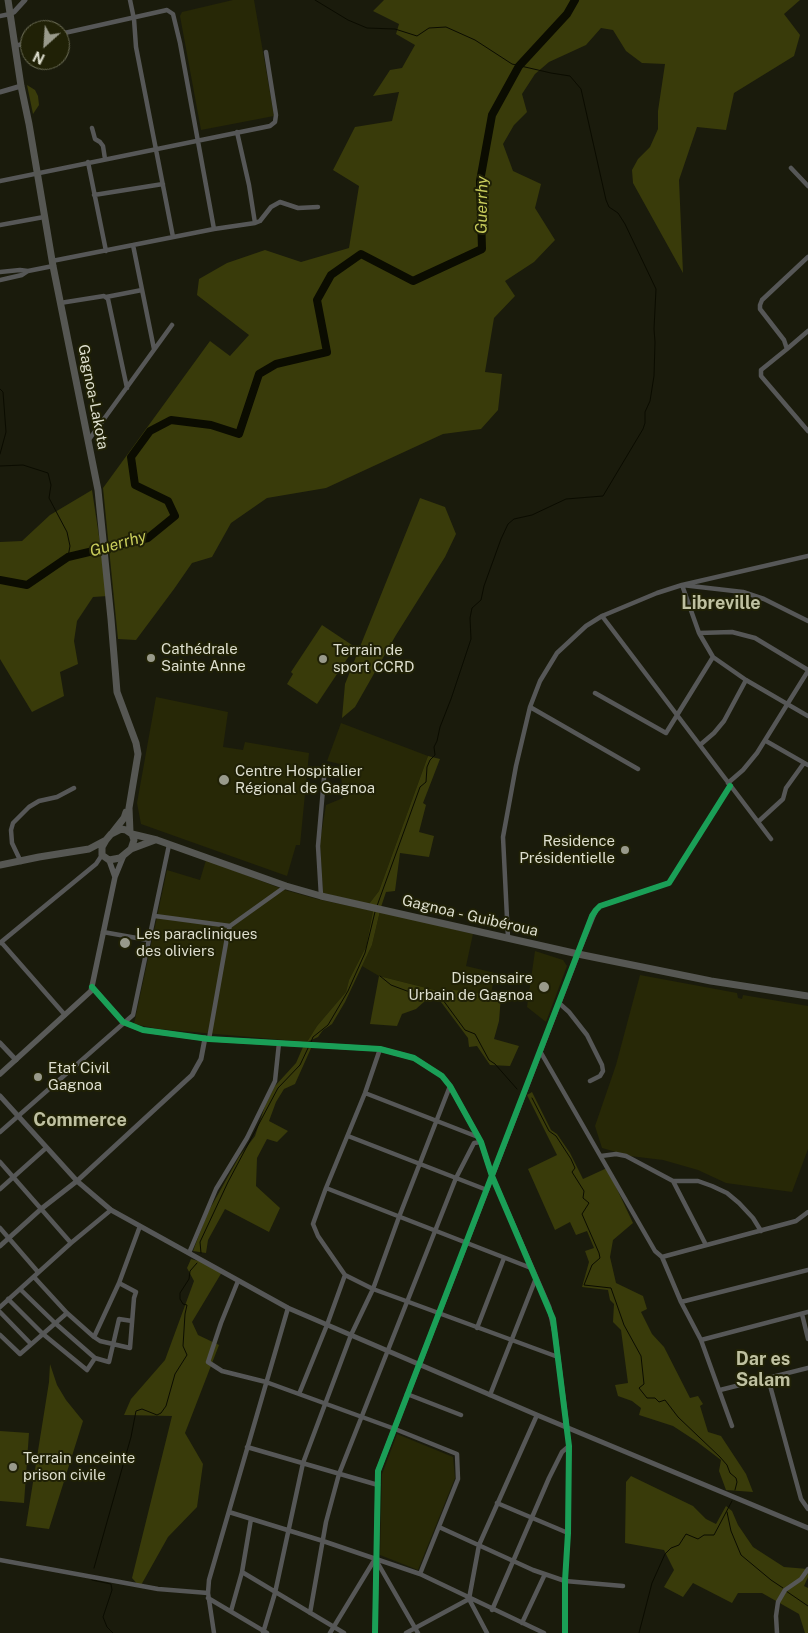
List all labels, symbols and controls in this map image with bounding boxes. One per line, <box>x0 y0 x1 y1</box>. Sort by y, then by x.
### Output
north arrow <box>20 20 70 70</box>
text: N <box>30 48 47 67</box>
water label: Guerrhy <box>472 176 492 234</box>
street label: Gagnoa-Lakota <box>74 343 112 451</box>
water label: Guerrhy <box>87 527 149 561</box>
district label: Libreville <box>681 592 761 614</box>
place label: Cathédrale Sainte Anne <box>161 640 246 675</box>
place label: Terrain de sport CCRD <box>333 641 414 676</box>
marker: Cathédrale Sainte Anne <box>145 652 157 664</box>
marker: Terrain de sport CCRD <box>317 653 329 665</box>
place label: Centre Hospitalier Régional de Gagnoa <box>235 762 375 797</box>
marker: Centre Hospitalier Régional de Gagnoa <box>217 773 231 787</box>
place label: Residence Présidentielle <box>519 832 615 867</box>
marker: Residence Présidentielle <box>619 844 631 856</box>
street label: Gagnoa - Guibéroua <box>400 892 540 940</box>
place label: Les paracliniques des oliviers <box>136 925 257 960</box>
marker: Les paracliniques des oliviers <box>118 936 132 950</box>
place label: Dispensaire Urbain de Gagnoa <box>408 969 533 1004</box>
marker: Dispensaire Urbain de Gagnoa <box>537 980 551 994</box>
place label: Etat Civil Gagnoa <box>48 1059 110 1094</box>
marker: Etat Civil Gagnoa <box>32 1071 44 1083</box>
district label: Commerce <box>33 1109 127 1131</box>
district label: Dar es Salam <box>736 1348 790 1390</box>
place label: Terrain enceinte prison civile <box>23 1449 135 1484</box>
marker: Terrain enceinte prison civile <box>7 1461 19 1473</box>

